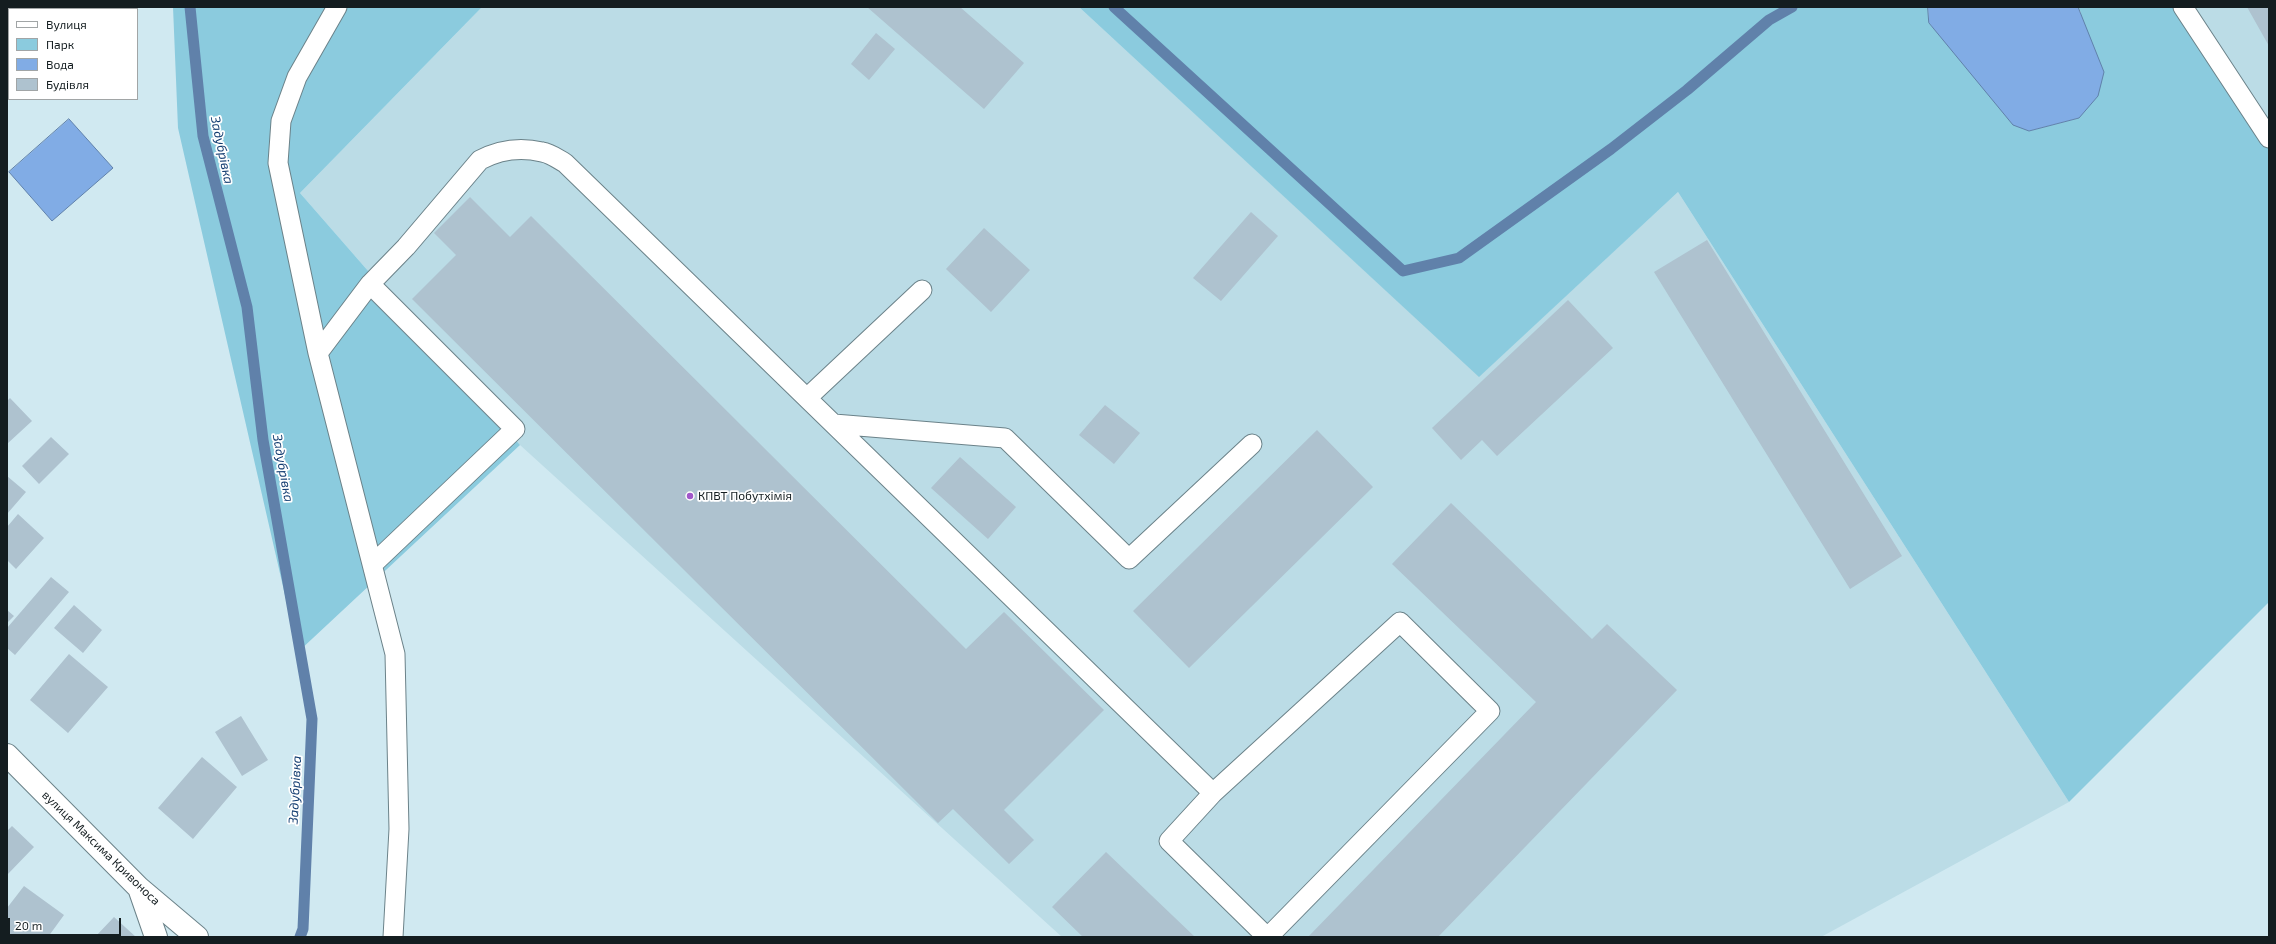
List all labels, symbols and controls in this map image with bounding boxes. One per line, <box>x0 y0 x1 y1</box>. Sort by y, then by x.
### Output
legend <box>8 8 138 100</box>
text: Вулиця <box>46 17 87 31</box>
text: Парк <box>46 37 74 51</box>
text: Вода <box>46 57 74 71</box>
text: Будівля <box>46 77 89 91</box>
water label: Задубрівка <box>207 115 237 185</box>
water label: Задубрівка <box>269 433 297 503</box>
place label: КПВТ Побутхімія <box>698 489 792 503</box>
marker: КПВТ Побутхімія <box>685 491 695 501</box>
water label: Задубрівка <box>285 755 305 825</box>
street label: вулиця Максима Кривоноса <box>39 788 163 908</box>
scale bar <box>10 910 123 936</box>
text: 20 m <box>15 918 42 932</box>

